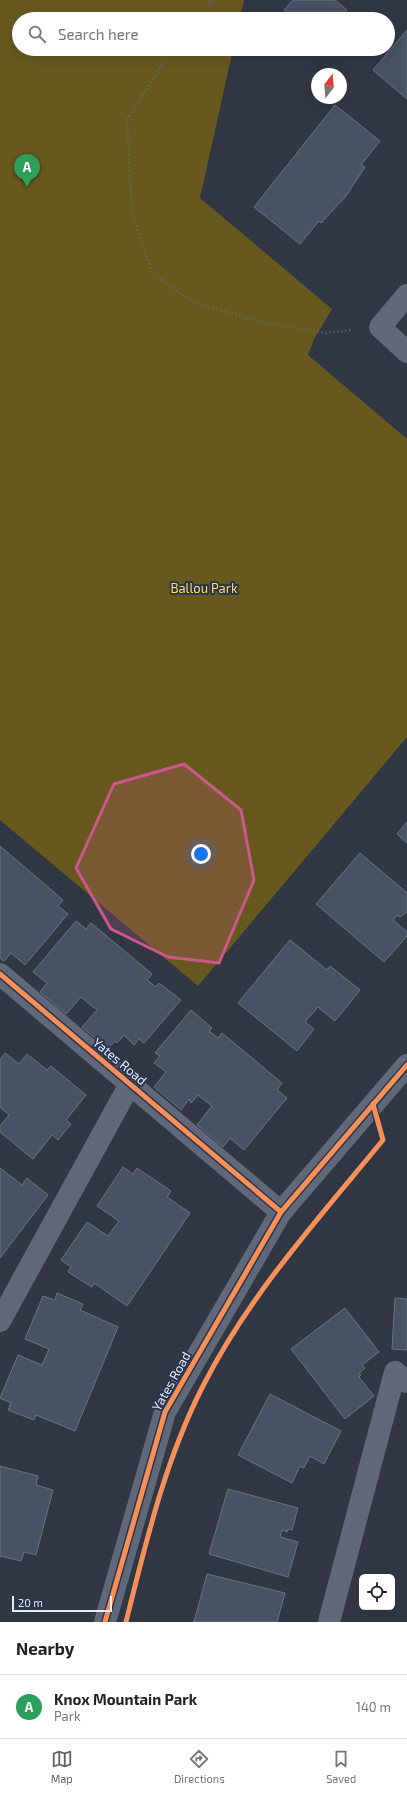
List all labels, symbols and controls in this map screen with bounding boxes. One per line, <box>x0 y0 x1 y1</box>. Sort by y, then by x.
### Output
search box <box>12 12 395 56</box>
icon: search <box>26 23 48 45</box>
text: Search here <box>58 25 139 43</box>
north arrow <box>311 68 347 104</box>
pin: A <box>14 154 40 187</box>
park label: Ballou Park <box>170 580 238 596</box>
your location <box>191 844 211 864</box>
street label: Yates Road <box>90 1034 150 1088</box>
street label: Yates Road <box>148 1349 194 1413</box>
map controls <box>359 1574 395 1610</box>
button: locate <box>359 1574 395 1610</box>
scale bar <box>12 1594 112 1613</box>
text: 20 m <box>18 1596 43 1609</box>
text: Nearby <box>16 1638 74 1658</box>
text: Knox Mountain Park <box>54 1690 197 1708</box>
text: A <box>25 1699 33 1715</box>
text: 140 m <box>356 1699 391 1715</box>
text: Park <box>54 1708 81 1724</box>
tab: Map <box>51 1748 73 1785</box>
tab: Directions <box>174 1748 225 1785</box>
tab: Saved <box>326 1748 356 1785</box>

